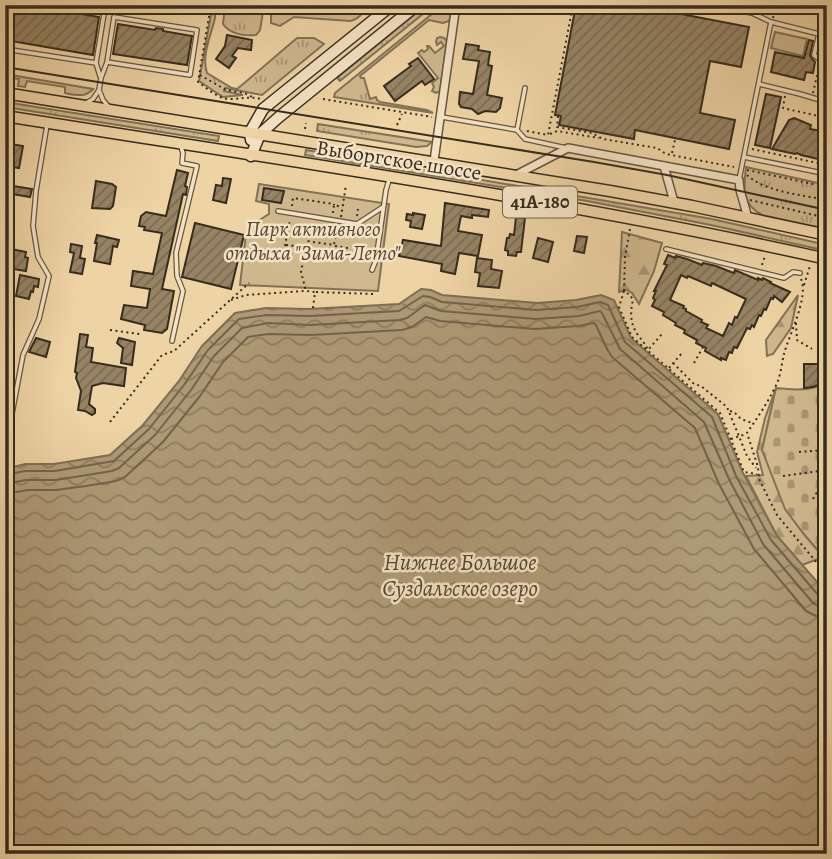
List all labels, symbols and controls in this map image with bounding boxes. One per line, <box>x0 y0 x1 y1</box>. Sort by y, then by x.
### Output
street label: Выборгское шоссе <box>315 133 483 187</box>
road number: 41А-180 <box>503 186 577 218</box>
park label: Парк активного отдыха "Зима-Лето" <box>225 215 401 267</box>
water label: Нижнее Большое Суздальское озеро <box>382 547 538 604</box>

